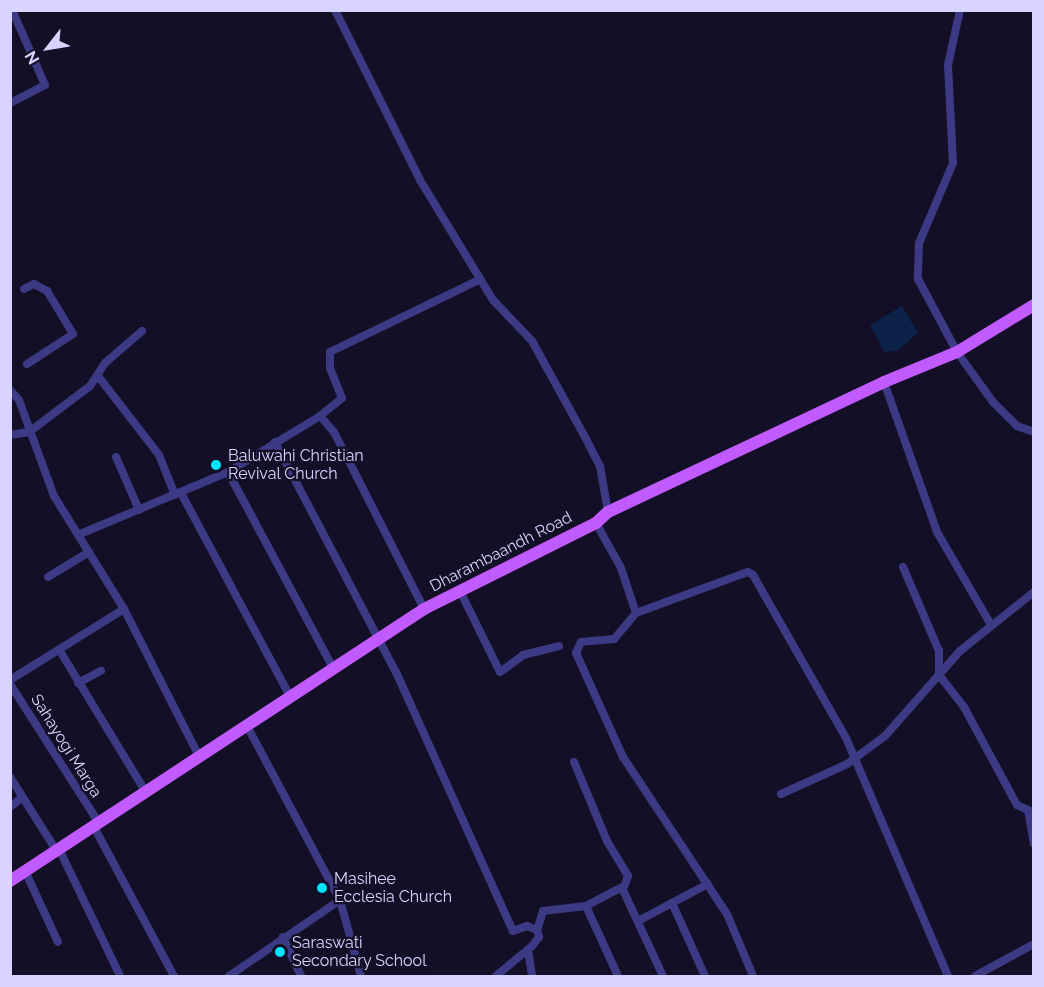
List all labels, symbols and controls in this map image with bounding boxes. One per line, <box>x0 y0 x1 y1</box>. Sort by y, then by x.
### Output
north arrow <box>18 18 78 78</box>
text: N <box>21 47 43 68</box>
place label: Baluwahi Christian Revival Church <box>228 446 364 484</box>
marker: Baluwahi Christian Revival Church <box>209 458 223 472</box>
street label: Dharambaandh Road <box>427 508 575 596</box>
street label: Sahayogi Marga <box>27 691 105 801</box>
place label: Masihee Ecclesia Church <box>334 869 452 907</box>
marker: Masihee Ecclesia Church <box>315 881 329 895</box>
place label: Saraswati Secondary School <box>292 933 427 971</box>
marker: Saraswati Secondary School <box>273 945 287 959</box>

